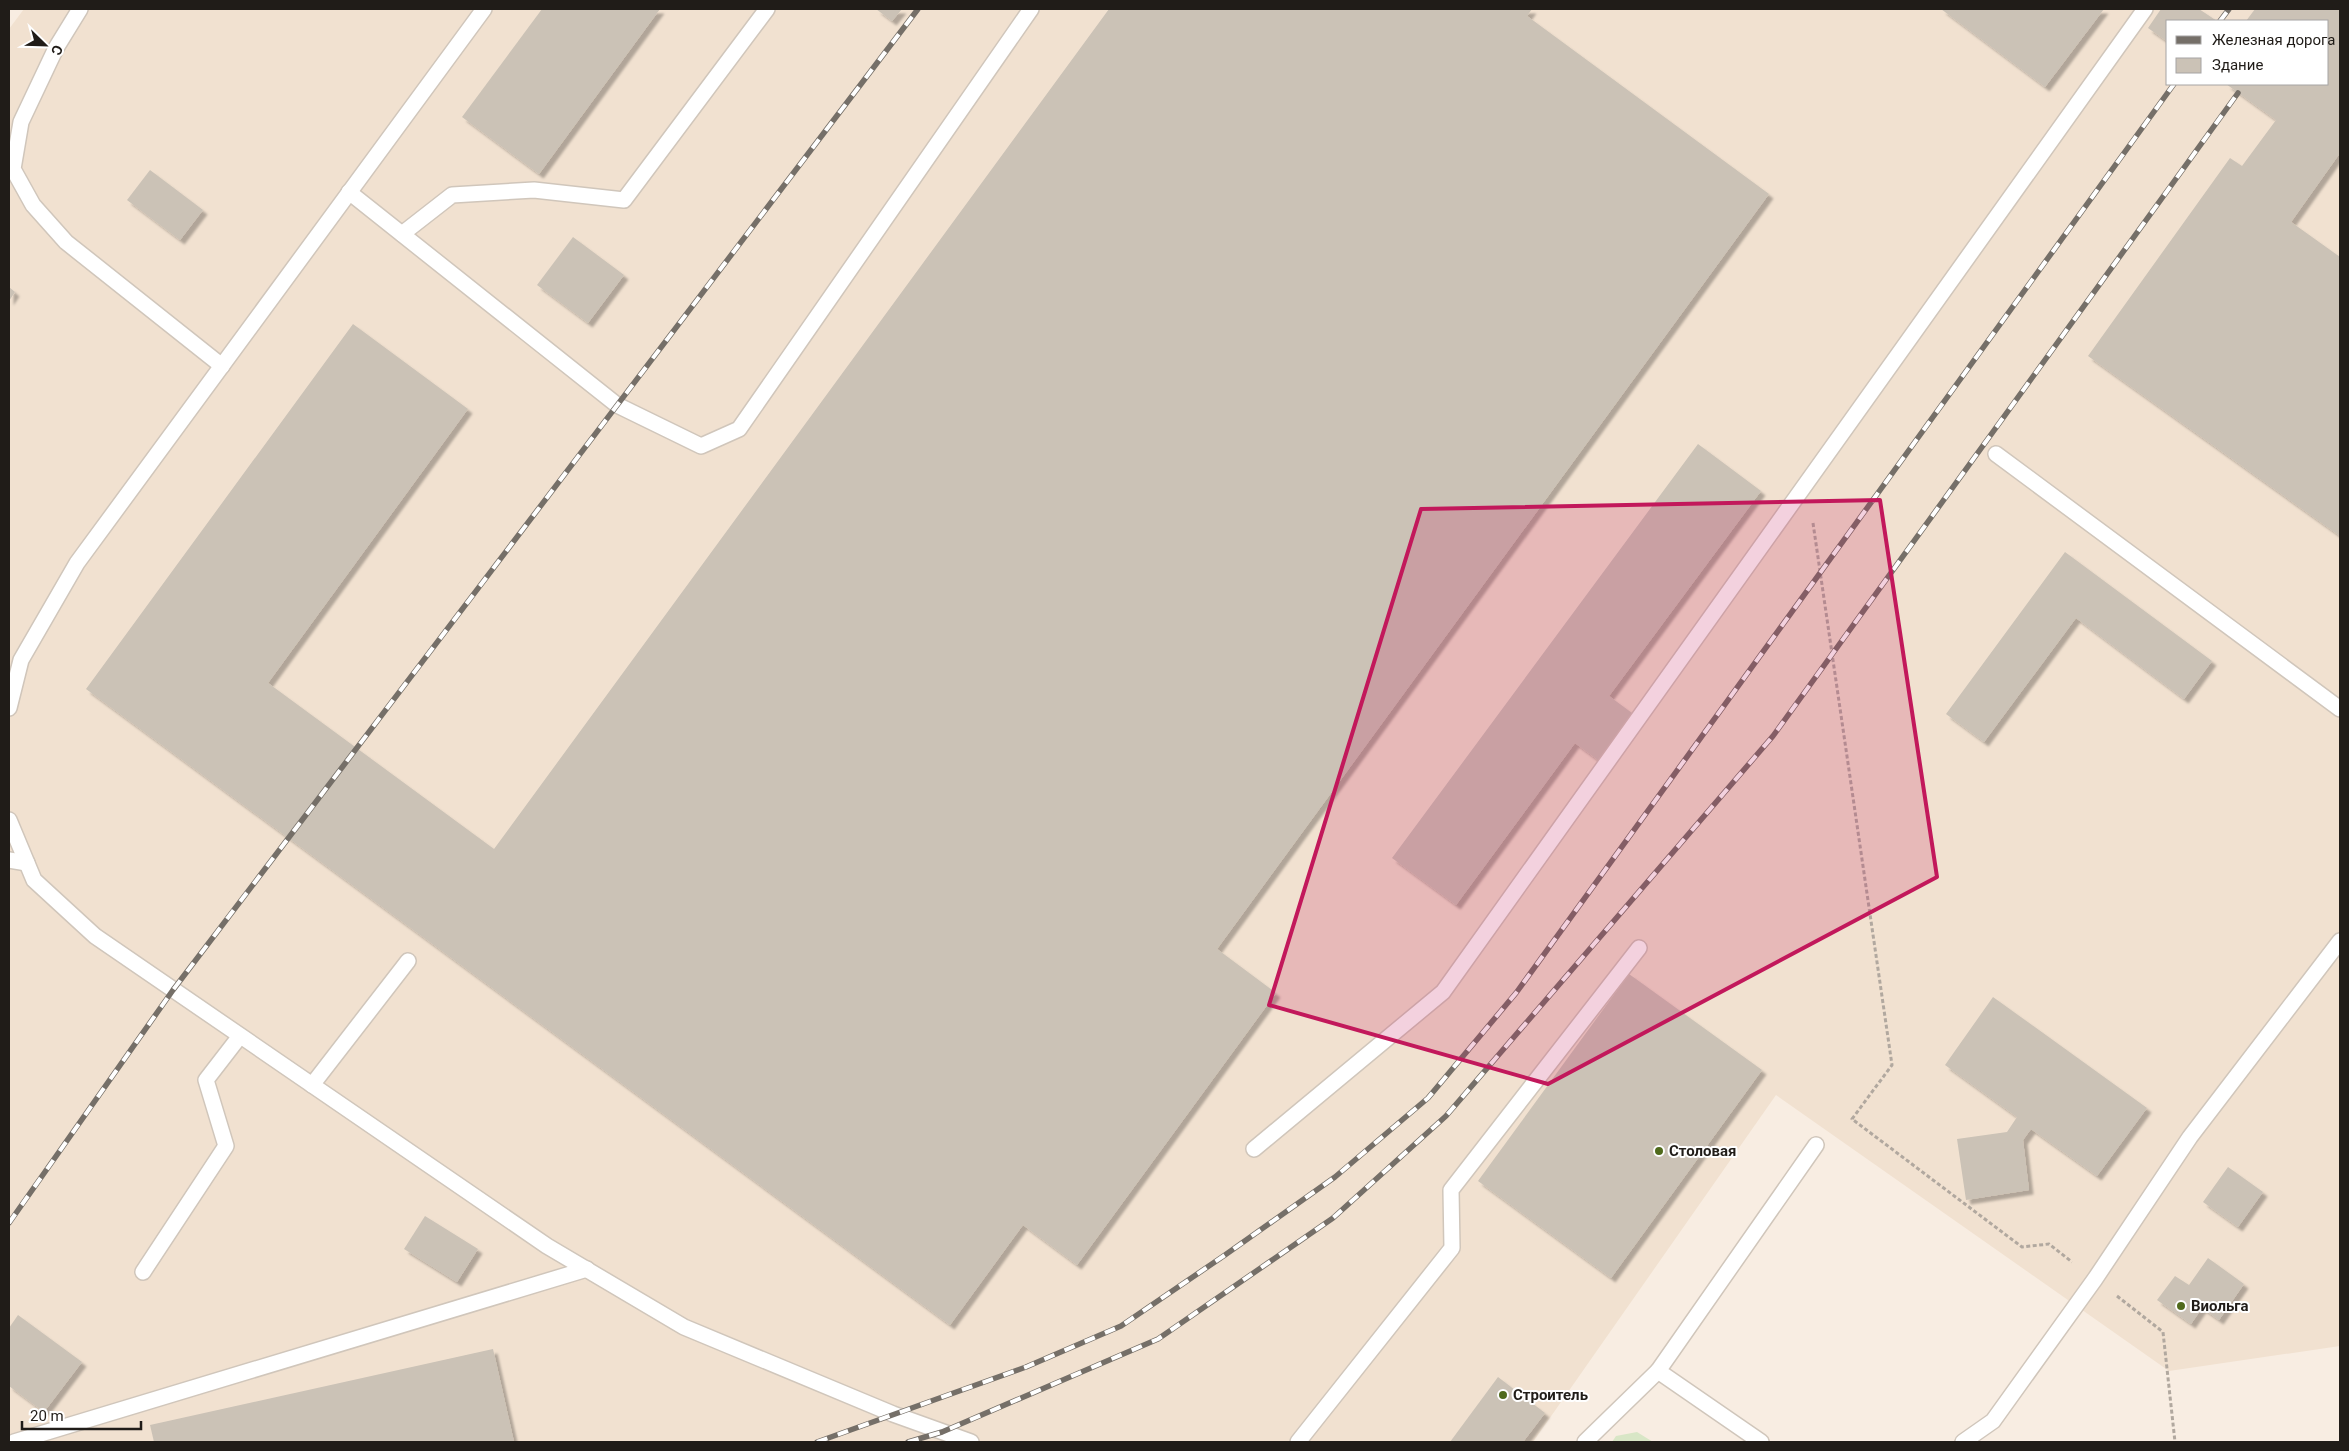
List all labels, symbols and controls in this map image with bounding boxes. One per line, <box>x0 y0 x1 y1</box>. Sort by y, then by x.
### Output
north arrow <box>20 20 70 70</box>
legend <box>2166 20 2329 85</box>
text: Железная дорога <box>2212 31 2335 49</box>
text: С <box>48 43 66 57</box>
text: Здание <box>2212 56 2263 74</box>
place label: Столовая <box>1669 1142 1736 1160</box>
marker: Столовая <box>1653 1145 1665 1157</box>
place label: Виольга <box>2191 1297 2249 1315</box>
marker: Виольга <box>2175 1300 2187 1312</box>
place label: Строитель <box>1513 1386 1588 1404</box>
marker: Строитель <box>1497 1389 1509 1401</box>
scale bar <box>22 1398 141 1430</box>
text: 20 m <box>30 1407 64 1425</box>

